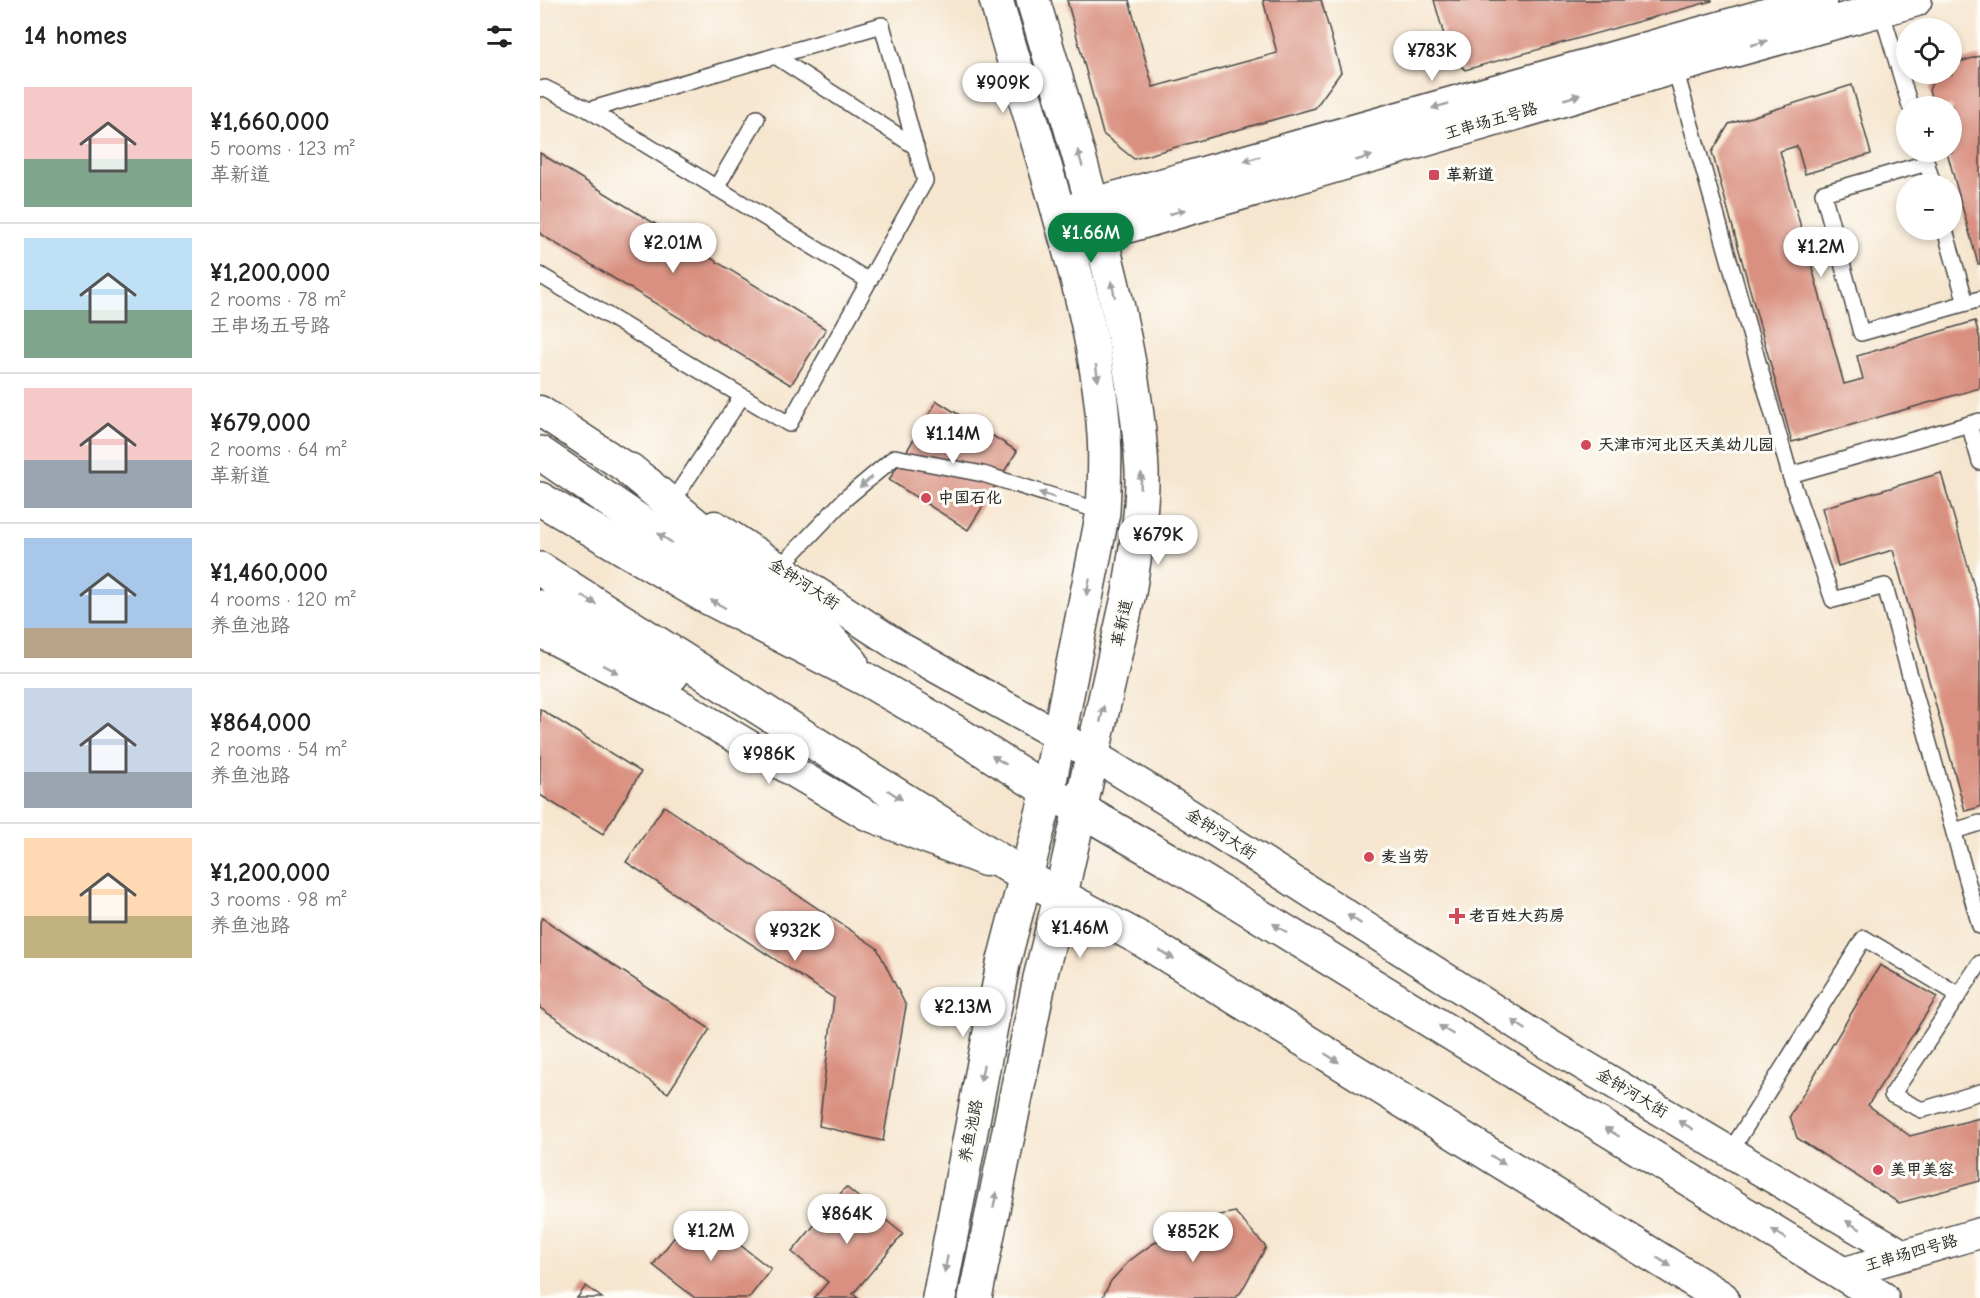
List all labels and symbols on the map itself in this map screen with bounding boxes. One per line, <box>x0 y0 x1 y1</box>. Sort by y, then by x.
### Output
pin: ¥783K <box>1390 31 1474 82</box>
one-way arrow <box>1750 38 1768 48</box>
pin: ¥909K <box>961 63 1045 114</box>
one-way arrow <box>1563 92 1581 101</box>
street label: 王串场五号路 <box>1442 99 1540 143</box>
one-way arrow <box>1431 102 1449 111</box>
one-way arrow <box>1075 149 1084 167</box>
one-way arrow <box>1355 153 1373 162</box>
one-way arrow <box>1243 155 1261 164</box>
place label: 革新道 <box>1446 166 1494 184</box>
marker: 革新道 <box>1427 168 1441 182</box>
one-way arrow <box>1168 207 1186 217</box>
pin: ¥1.66M <box>1042 213 1140 264</box>
pin: ¥2.01M <box>624 223 722 274</box>
pin: ¥1.2M <box>1779 227 1863 278</box>
one-way arrow <box>1108 279 1118 298</box>
one-way arrow <box>1092 363 1101 382</box>
pin: ¥1.14M <box>904 414 1002 465</box>
place label: 天津市河北区天美幼儿园 <box>1598 436 1774 454</box>
marker: 天津市河北区天美幼儿园 <box>1579 438 1593 452</box>
one-way arrow <box>1137 471 1146 490</box>
one-way arrow <box>858 475 874 488</box>
place label: 中国石化 <box>938 489 1002 507</box>
one-way arrow <box>1038 489 1056 499</box>
marker: 中国石化 <box>919 491 933 505</box>
pin: ¥679K <box>1116 515 1200 566</box>
one-way arrow <box>657 532 673 544</box>
street label: 金钟河大街 <box>766 555 842 613</box>
one-way arrow <box>1083 577 1092 596</box>
one-way arrow <box>581 594 597 606</box>
street label: 革新道 <box>1108 598 1136 648</box>
one-way arrow <box>710 599 727 609</box>
one-way arrow <box>602 664 619 673</box>
one-way arrow <box>1098 705 1107 724</box>
pin: ¥986K <box>727 734 811 785</box>
one-way arrow <box>991 754 1007 765</box>
one-way arrow <box>887 789 903 801</box>
street label: 金钟河大街 <box>1183 805 1259 863</box>
place label: 麦当劳 <box>1381 848 1429 866</box>
marker: 麦当劳 <box>1362 850 1376 864</box>
place label: 老百姓大药房 <box>1469 907 1565 925</box>
pin: ¥1.46M <box>1031 908 1129 959</box>
marker: 老百姓大药房 <box>1450 909 1464 923</box>
pin: ¥932K <box>753 911 837 962</box>
one-way arrow <box>1346 914 1363 925</box>
one-way arrow <box>1272 922 1288 933</box>
one-way arrow <box>1158 950 1175 961</box>
pin: ¥2.13M <box>914 987 1012 1038</box>
one-way arrow <box>1510 1019 1527 1030</box>
one-way arrow <box>1438 1025 1454 1036</box>
one-way arrow <box>1324 1052 1340 1063</box>
one-way arrow <box>977 1063 986 1082</box>
street label: 金钟河大街 <box>1593 1065 1671 1121</box>
street label: 养鱼池路 <box>956 1098 986 1164</box>
one-way arrow <box>1678 1120 1694 1131</box>
one-way arrow <box>1604 1127 1621 1138</box>
one-way arrow <box>1490 1155 1506 1166</box>
place label: 美甲美容 <box>1890 1161 1954 1179</box>
marker: 美甲美容 <box>1871 1163 1885 1177</box>
one-way arrow <box>991 1190 1000 1209</box>
pin: ¥864K <box>805 1194 889 1245</box>
pin: ¥1.2M <box>669 1211 753 1262</box>
pin: ¥852K <box>1151 1212 1235 1263</box>
one-way arrow <box>1845 1220 1861 1231</box>
one-way arrow <box>1771 1229 1787 1240</box>
street label: 王串场四号路 <box>1862 1231 1960 1275</box>
one-way arrow <box>940 1255 950 1274</box>
one-way arrow <box>1656 1257 1672 1268</box>

